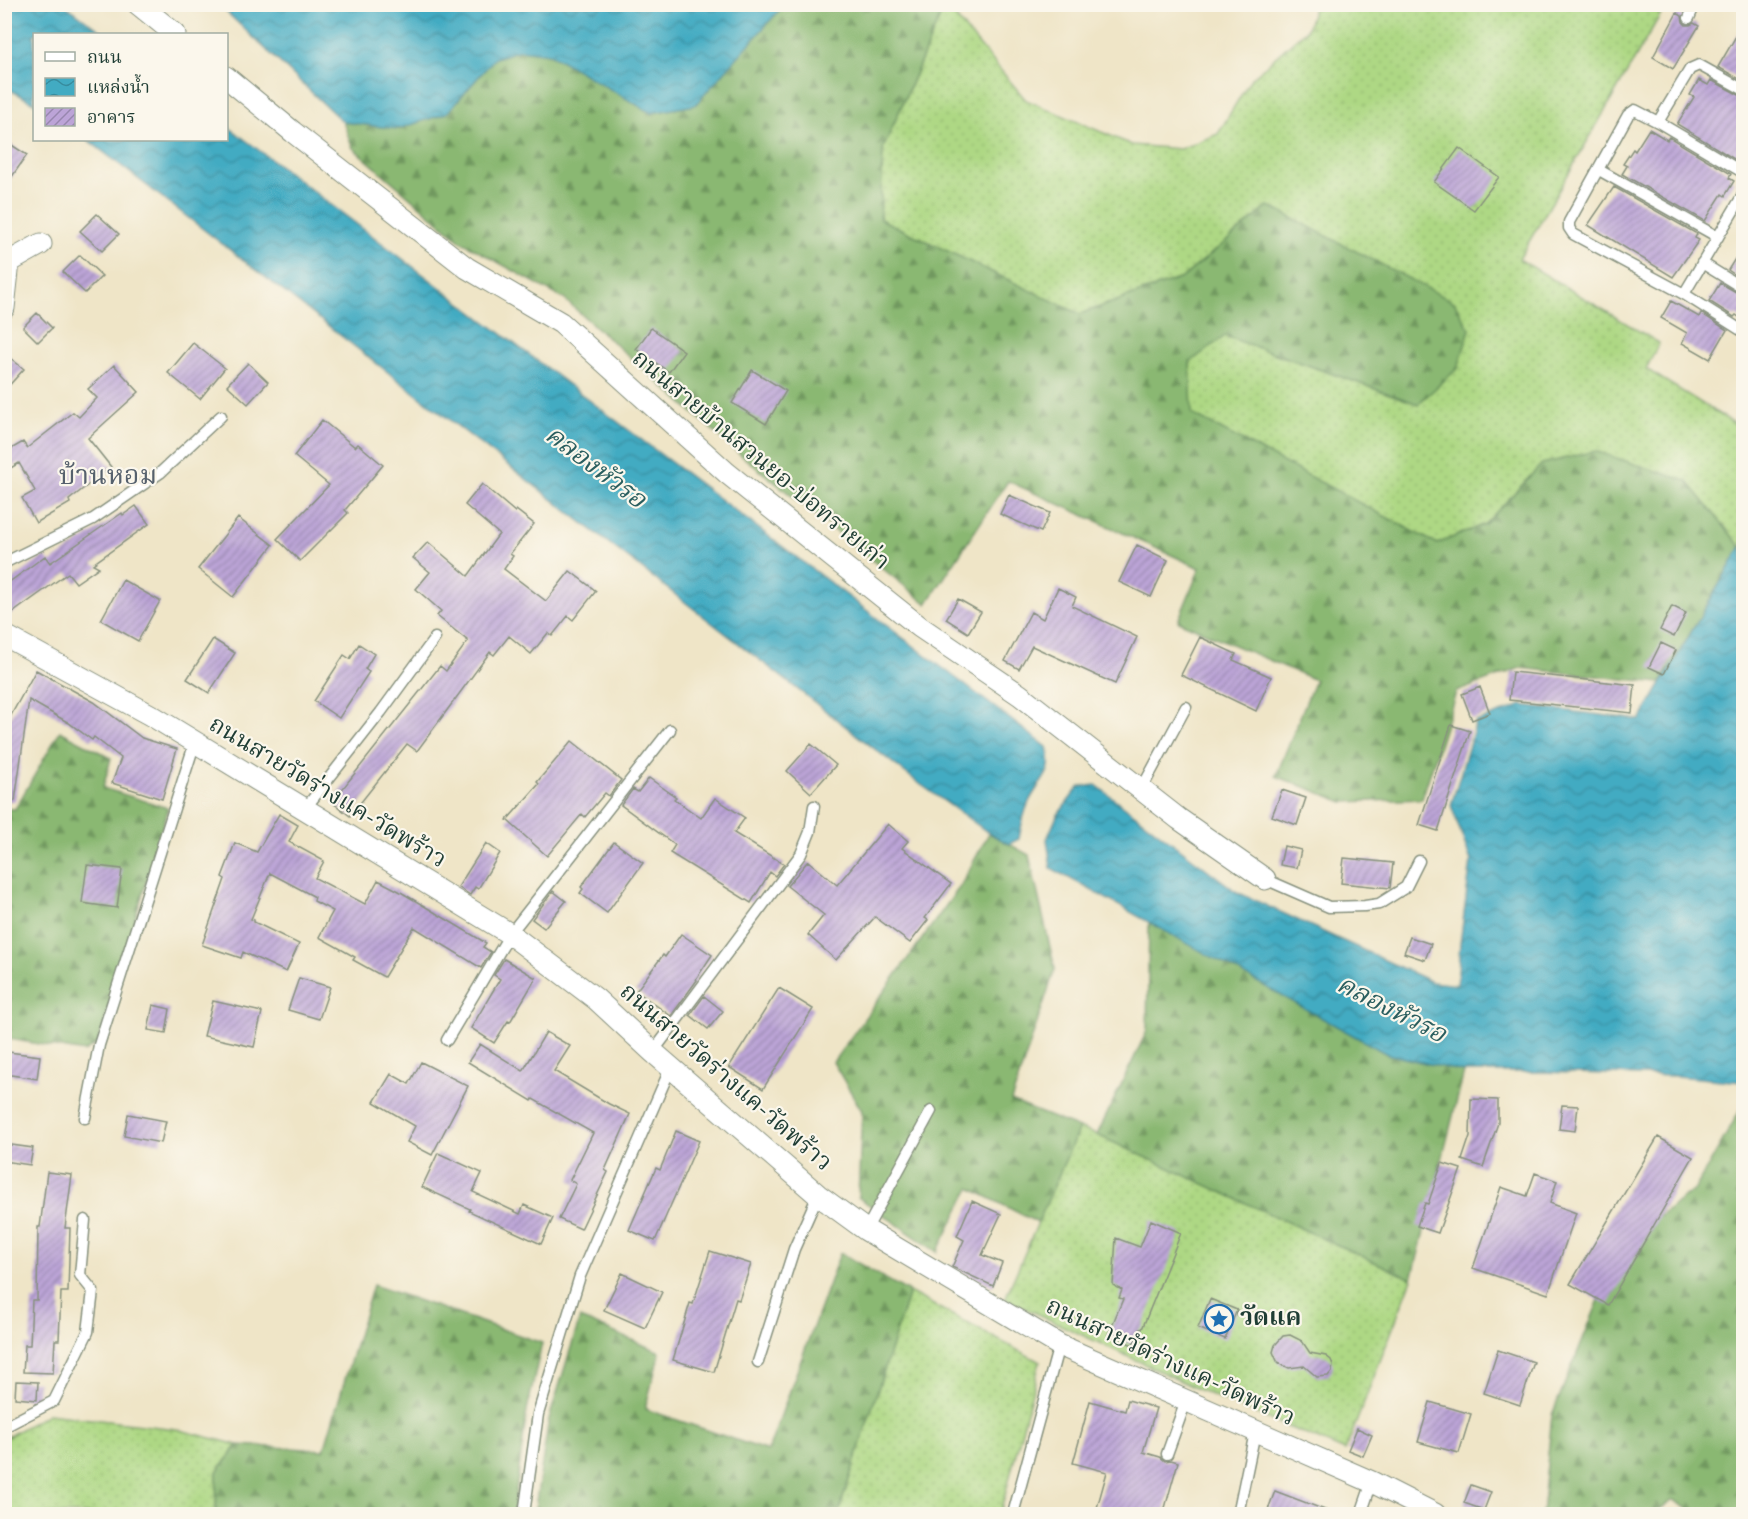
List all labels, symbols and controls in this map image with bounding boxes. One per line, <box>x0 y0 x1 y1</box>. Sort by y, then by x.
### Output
legend <box>33 33 228 141</box>
text: ถนน <box>87 49 122 67</box>
text: แหล่งน้ำ <box>87 73 150 97</box>
text: อาคาร <box>87 109 136 127</box>
street label: ถนนสายบ้านสวนยอ-บ่อทรายเก่า <box>627 344 896 575</box>
water label: คลองหัวรอ <box>540 421 652 514</box>
district label: บ้านหอม <box>59 461 157 490</box>
street label: ถนนสายวัดร่างแค-วัดพร้าว <box>204 709 452 873</box>
water label: คลองหัวรอ <box>1333 970 1451 1049</box>
street label: ถนนสายวัดร่างแค-วัดพร้าว <box>615 977 838 1176</box>
street label: ถนนสายวัดร่างแค-วัดพร้าว <box>1042 1291 1300 1431</box>
place icon: วัดแค <box>1203 1303 1235 1335</box>
place label: วัดแค <box>1240 1304 1301 1331</box>

